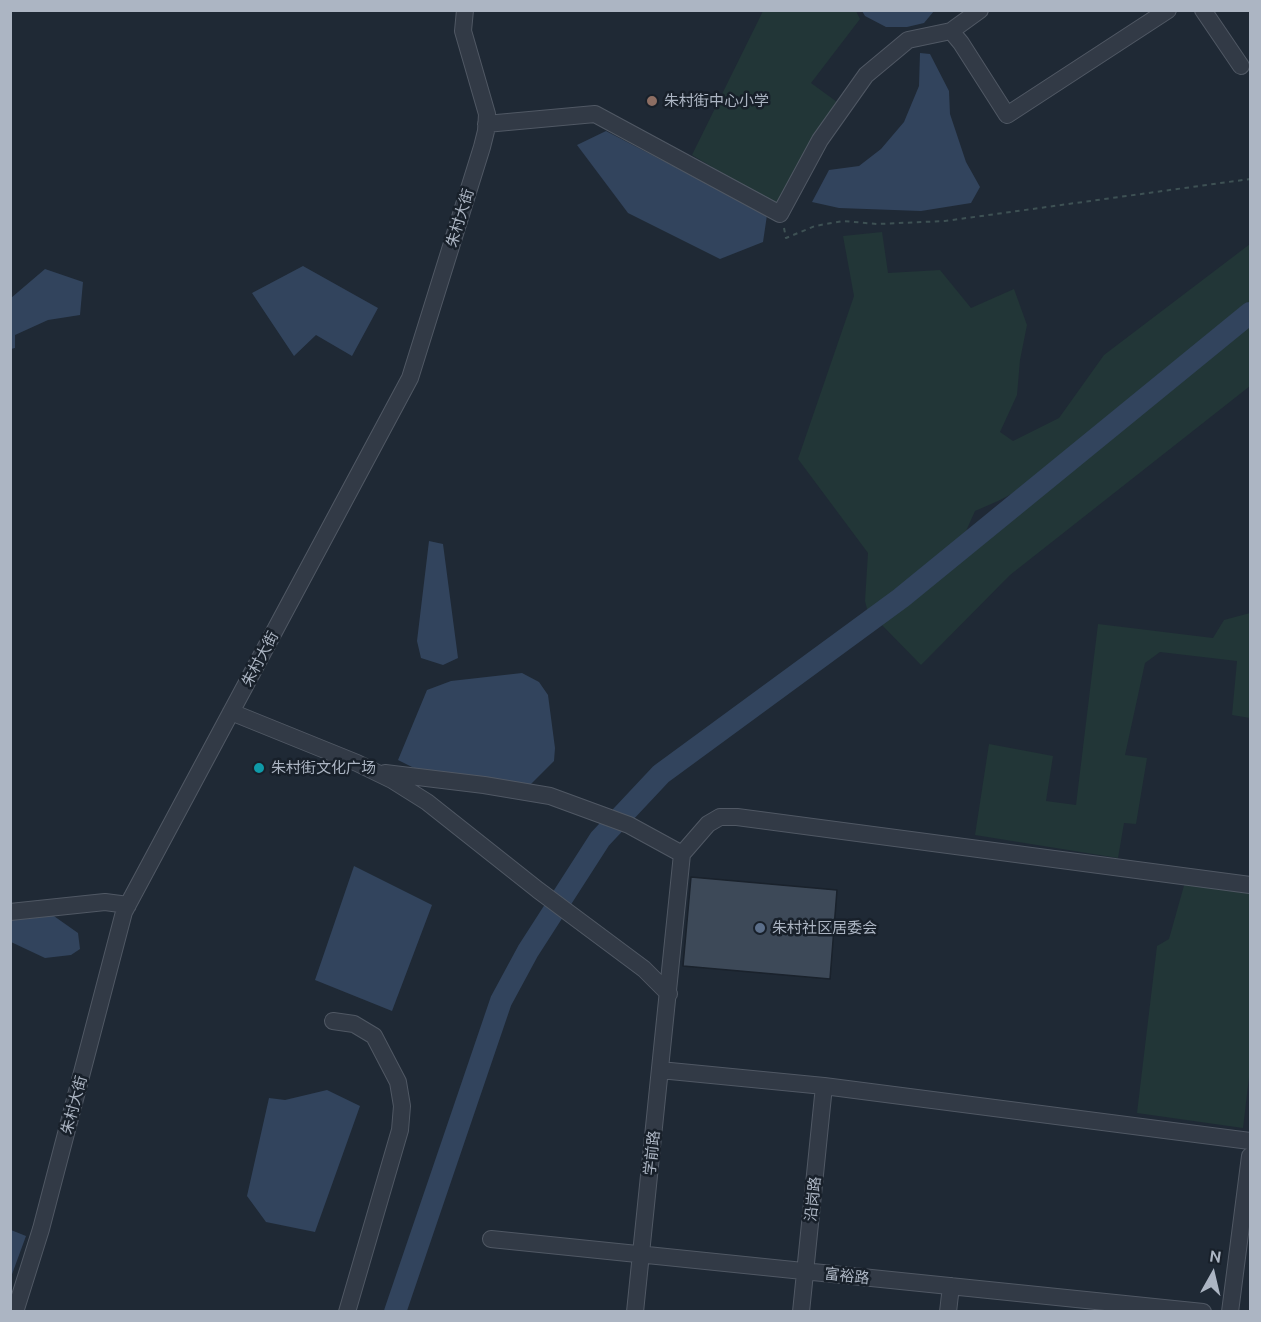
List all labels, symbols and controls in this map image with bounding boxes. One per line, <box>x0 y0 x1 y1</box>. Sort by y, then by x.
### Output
place label: 朱村街中心小学 <box>664 92 769 110</box>
marker: 朱村街中心小学 <box>645 94 659 108</box>
street label: 朱村大街 <box>443 187 477 249</box>
street label: 朱村大街 <box>238 628 282 690</box>
place label: 朱村街文化广场 <box>271 759 376 777</box>
marker: 朱村街文化广场 <box>252 761 266 775</box>
place label: 朱村社区居委会 <box>772 919 877 937</box>
marker: 朱村社区居委会 <box>753 921 767 935</box>
street label: 朱村大街 <box>58 1074 90 1136</box>
street label: 学前路 <box>641 1130 663 1176</box>
street label: 沿岗路 <box>802 1176 824 1222</box>
north arrow <box>1183 1244 1243 1304</box>
text: N <box>1208 1246 1223 1266</box>
street label: 富裕路 <box>824 1265 870 1287</box>

